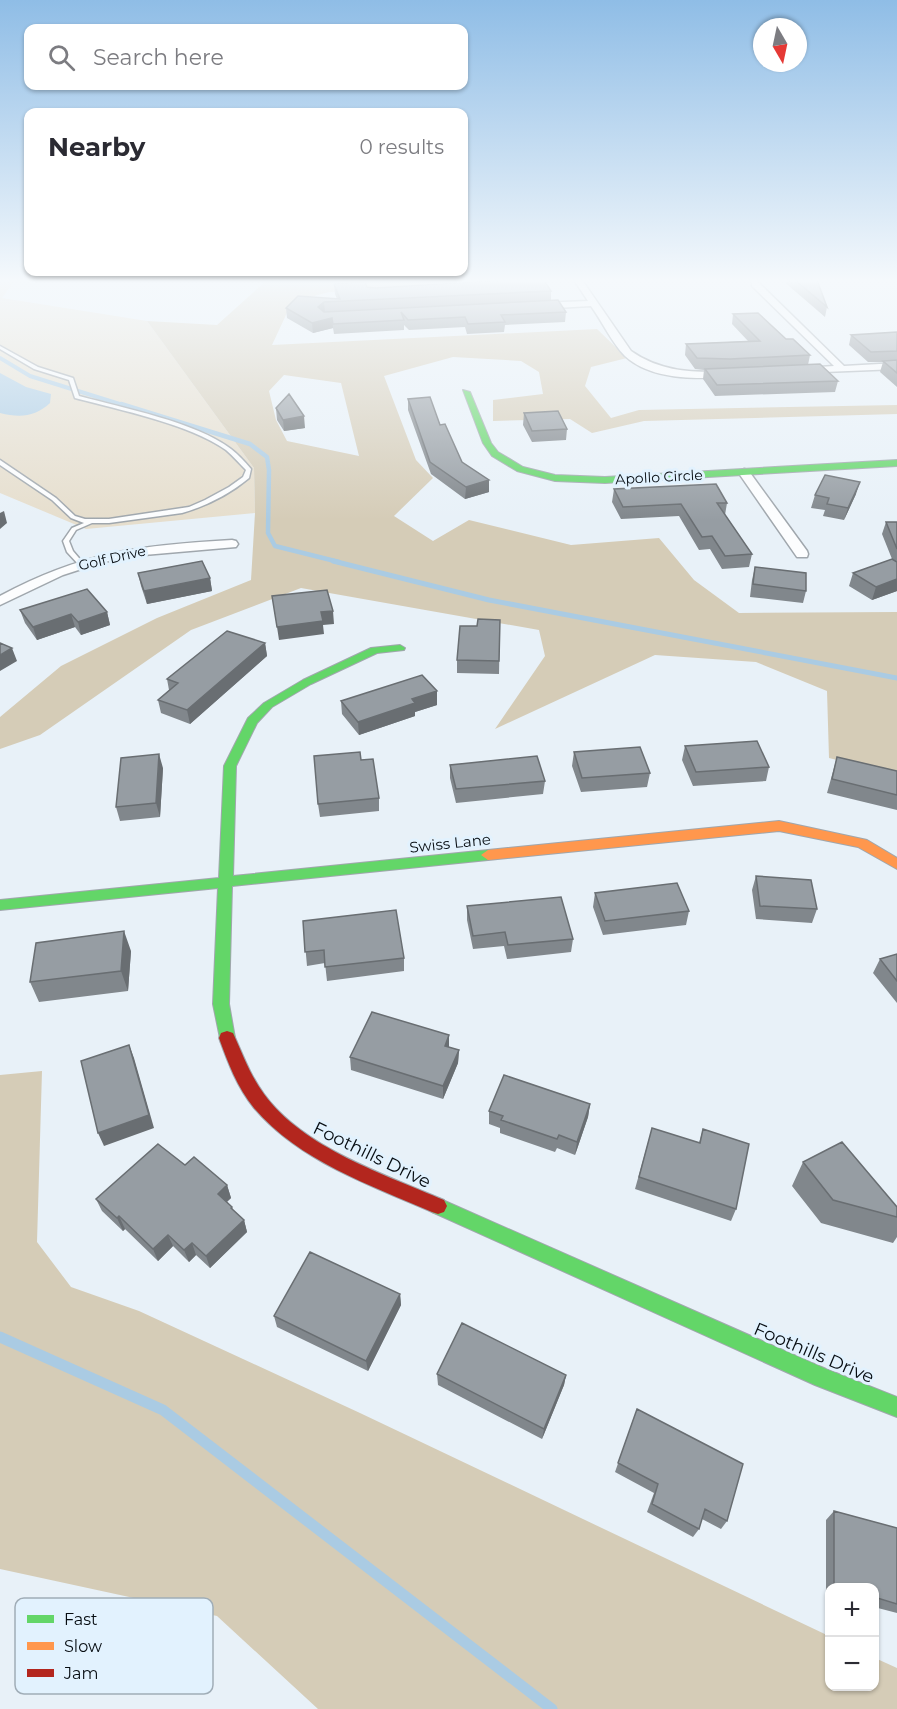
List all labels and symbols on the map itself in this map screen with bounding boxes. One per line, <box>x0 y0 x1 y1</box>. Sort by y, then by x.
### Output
north arrow <box>753 18 807 72</box>
street label: Apollo Circle <box>615 466 703 488</box>
street label: Golf Drive <box>77 542 147 574</box>
street label: Swiss Lane <box>408 829 492 857</box>
street label: Foothills Drive <box>310 1117 435 1193</box>
street label: Foothills Drive <box>751 1318 877 1388</box>
legend <box>15 1598 213 1694</box>
text: Fast <box>64 1610 98 1629</box>
text: Slow <box>64 1637 102 1656</box>
text: Jam <box>63 1664 98 1683</box>

